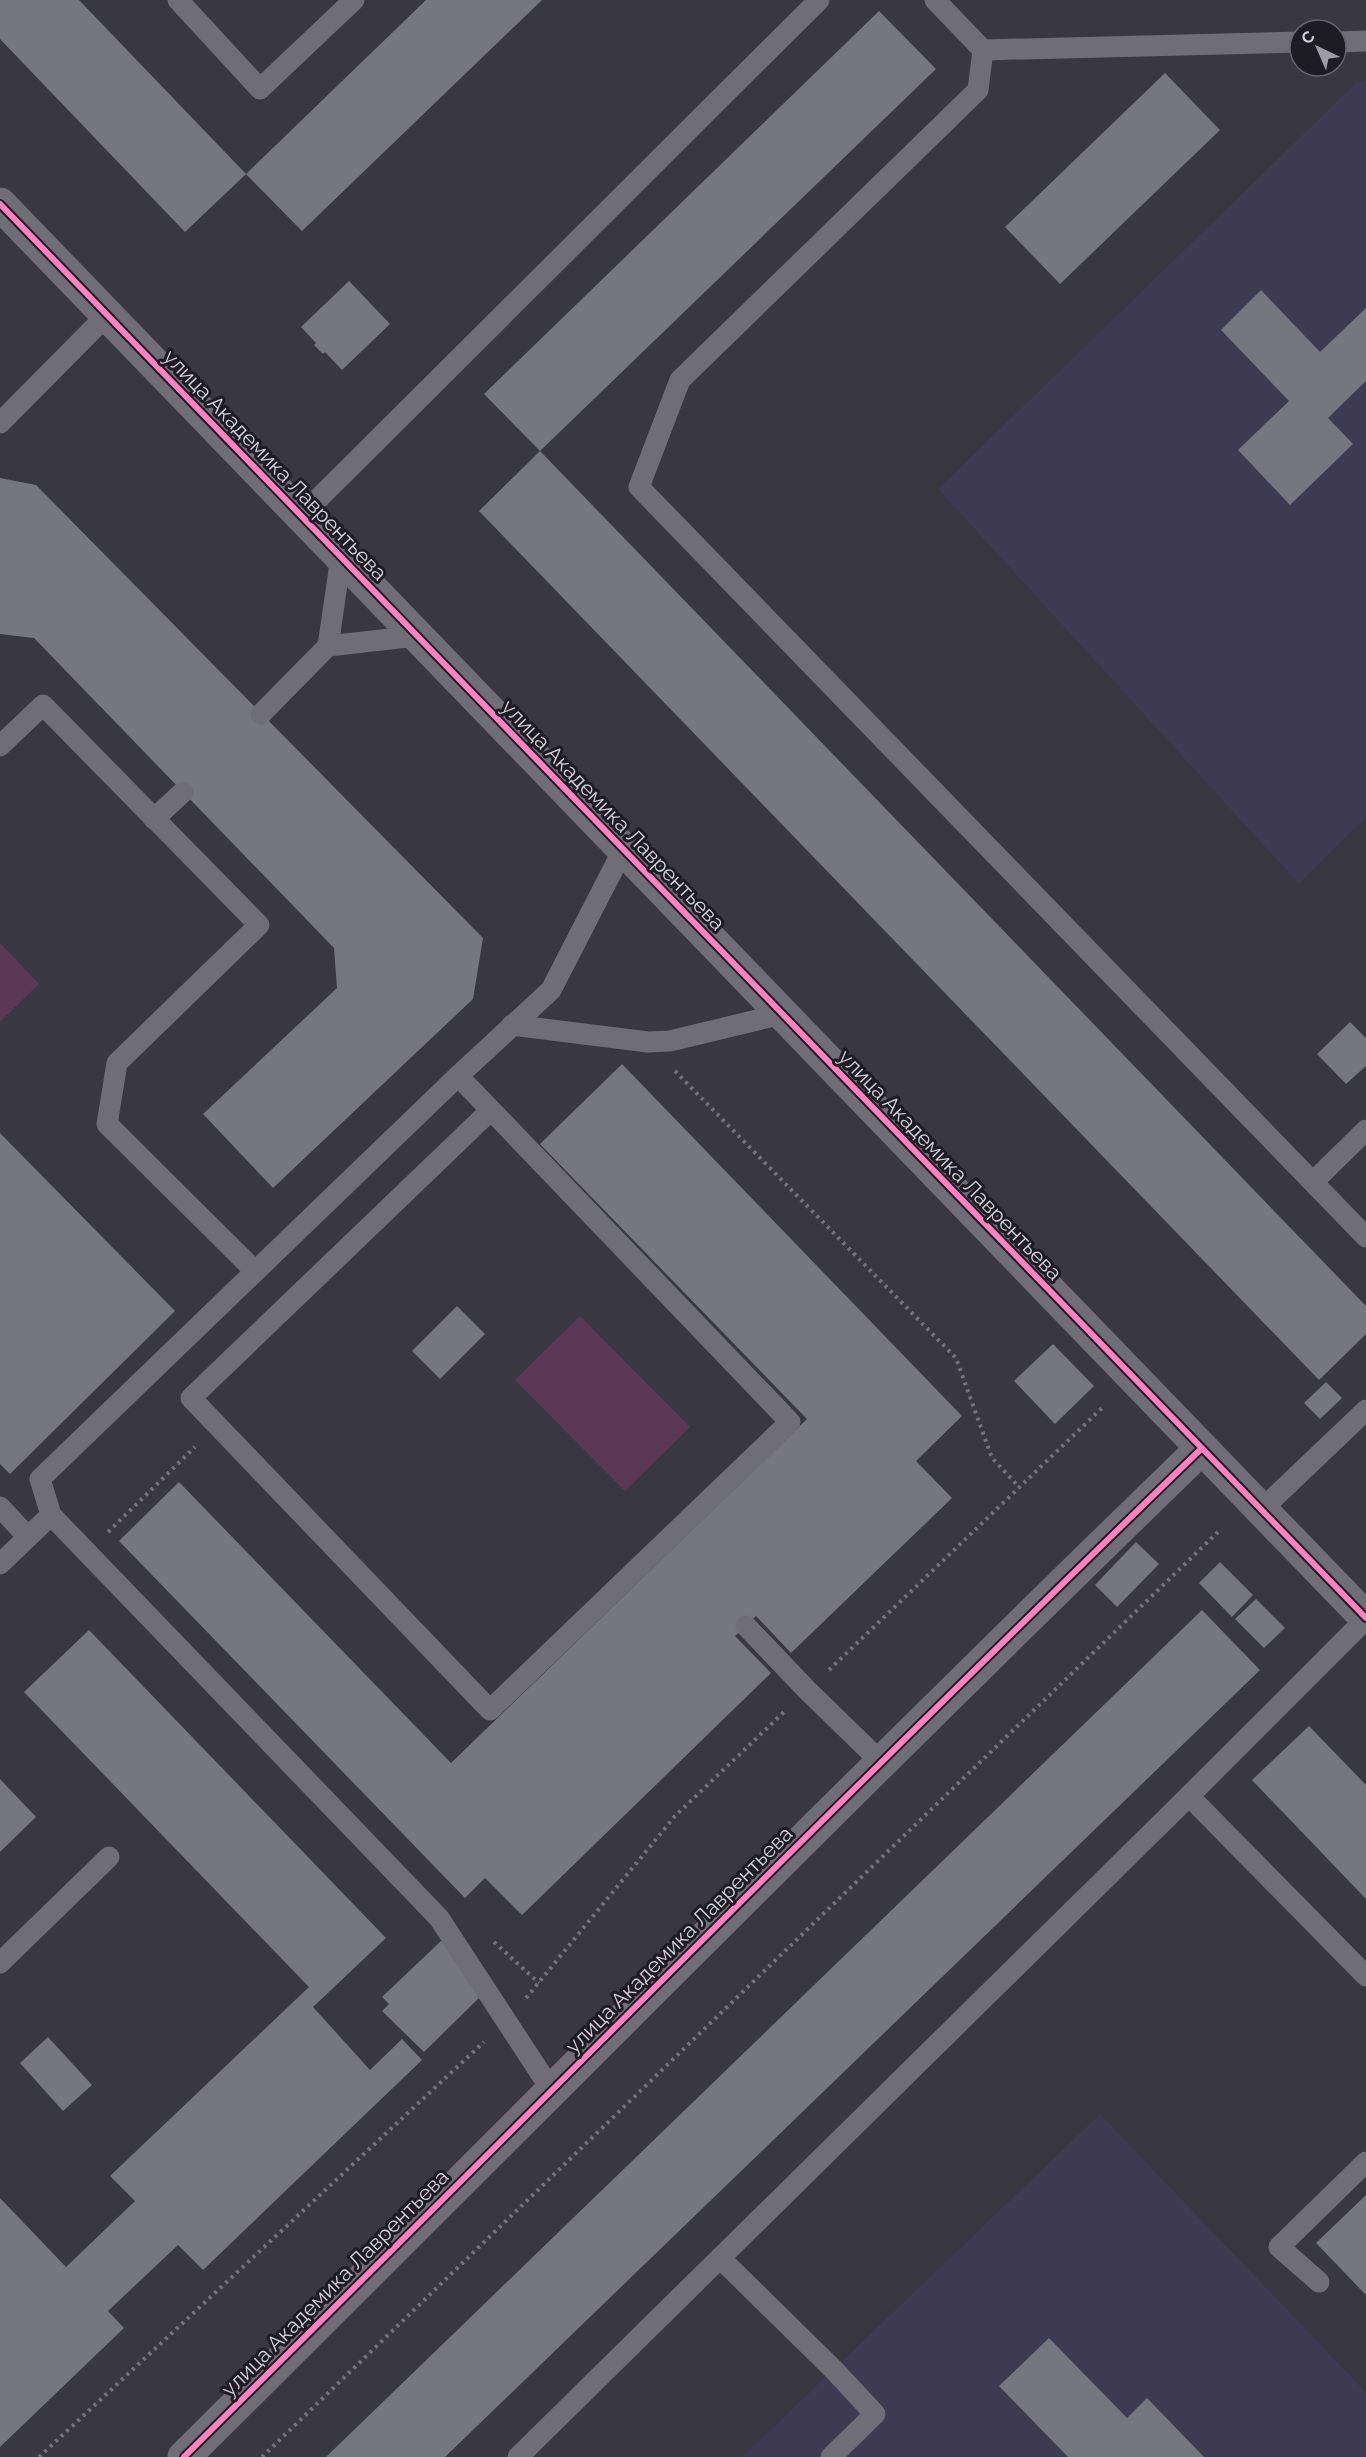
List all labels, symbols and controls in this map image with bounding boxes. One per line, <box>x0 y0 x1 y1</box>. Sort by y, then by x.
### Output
north arrow <box>1288 18 1348 78</box>
text: С <box>1297 27 1318 48</box>
street label: улица Академика Лаврентьева <box>158 344 392 585</box>
street label: улица Академика Лаврентьева <box>496 694 730 935</box>
street label: улица Академика Лаврентьева <box>833 1044 1067 1285</box>
street label: улица Академика Лаврентьева <box>560 1821 797 2058</box>
street label: улица Академика Лаврентьева <box>216 2164 453 2401</box>

